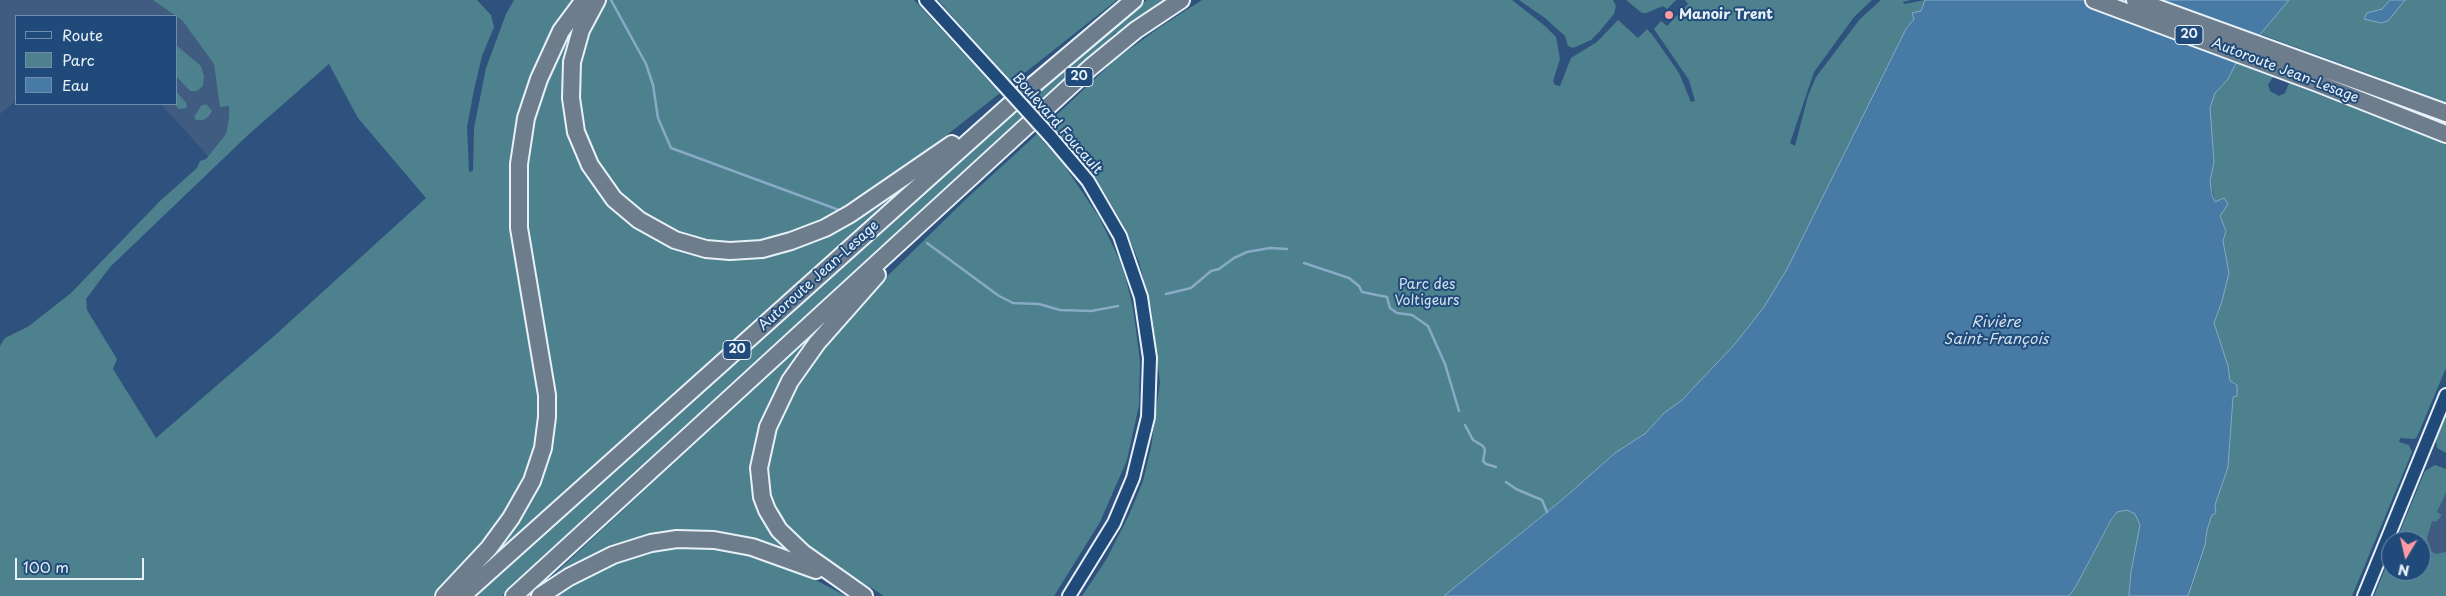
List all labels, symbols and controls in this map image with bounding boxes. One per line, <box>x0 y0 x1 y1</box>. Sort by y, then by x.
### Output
place label: Manoir Trent <box>1679 7 1773 23</box>
marker: Manoir Trent <box>1663 9 1675 21</box>
legend <box>15 15 178 105</box>
text: Route <box>62 23 103 46</box>
road number: 20 <box>2175 26 2203 44</box>
street label: Autoroute Jean-Lesage <box>2209 35 2361 107</box>
text: Parc <box>62 48 95 71</box>
road number: 20 <box>1065 68 1093 86</box>
street label: Boulevard Foucault <box>1008 70 1106 178</box>
text: Eau <box>62 73 89 96</box>
street label: Autoroute Jean-Lesage <box>755 217 883 335</box>
park label: Parc des Voltigeurs <box>1395 277 1459 310</box>
water label: Rivière Saint-François <box>1944 314 2048 349</box>
road number: 20 <box>723 340 751 360</box>
north arrow <box>2381 531 2431 581</box>
scale bar <box>18 548 146 580</box>
text: 100 m <box>23 555 69 578</box>
text: N <box>2397 559 2411 582</box>

